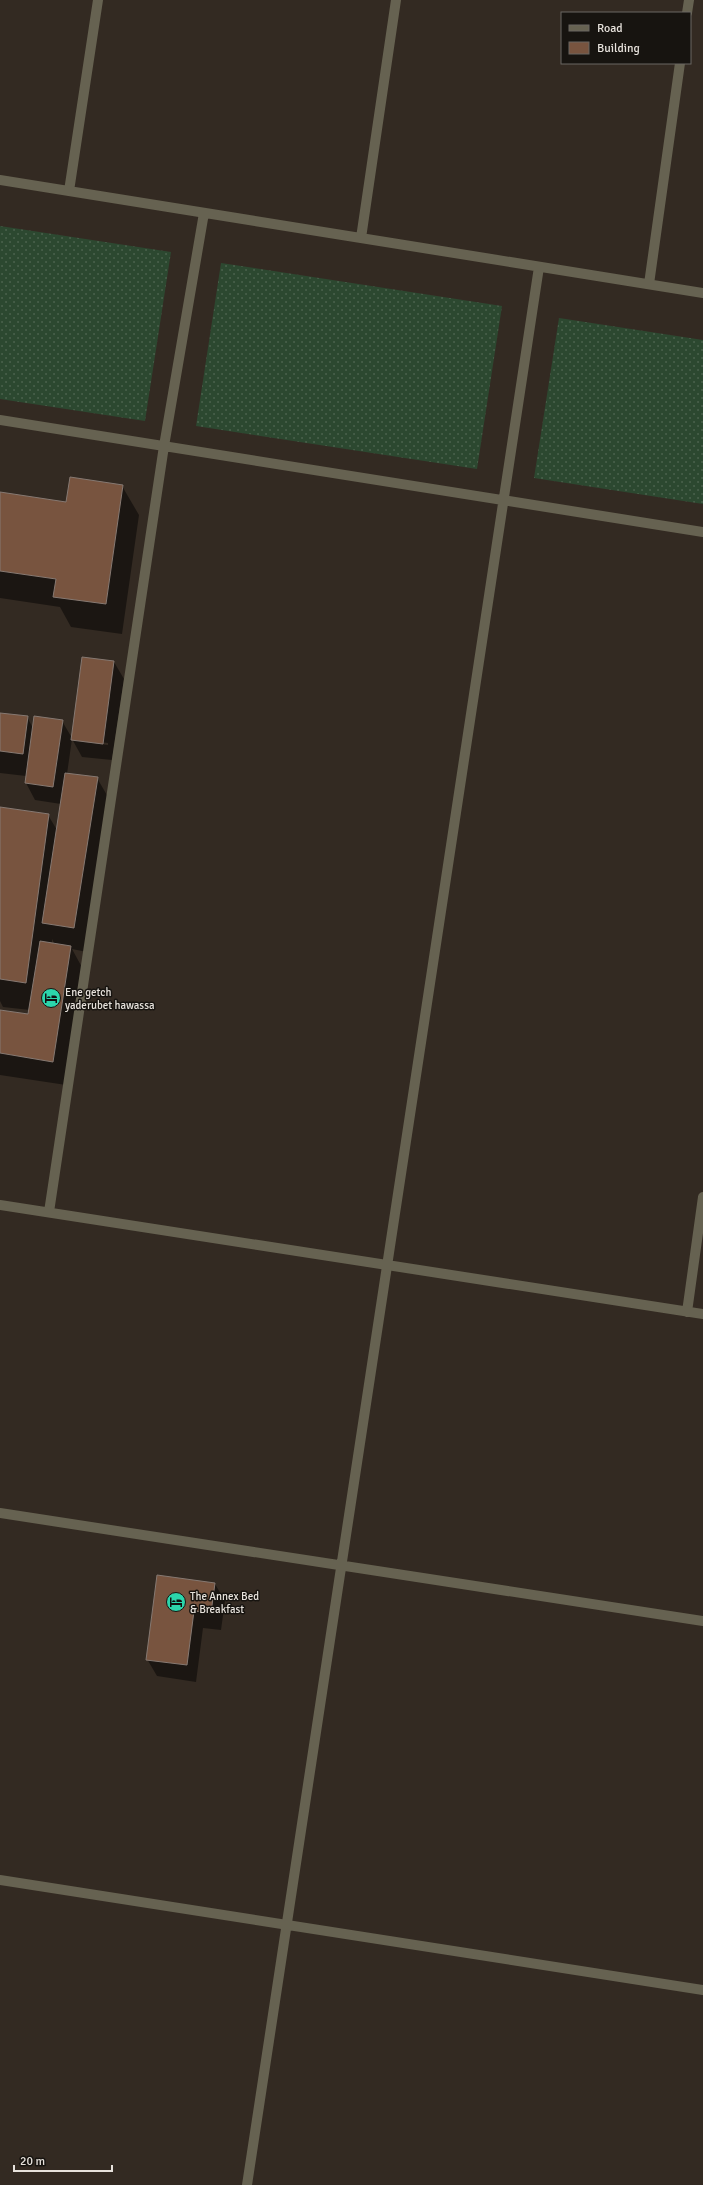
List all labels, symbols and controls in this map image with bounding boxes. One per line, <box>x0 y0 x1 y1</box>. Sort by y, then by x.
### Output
legend <box>561 12 691 64</box>
text: Road <box>597 21 623 36</box>
text: Building <box>597 41 640 56</box>
place label: Ene getch yaderubet hawassa <box>65 986 155 1012</box>
hotel icon: Ene getch yaderubet hawassa <box>40 987 62 1009</box>
place label: The Annex Bed & Breakfast <box>190 1590 259 1616</box>
hotel icon: The Annex Bed & Breakfast <box>165 1591 187 1613</box>
scale bar <box>14 2147 112 2173</box>
text: 20 m <box>20 2154 45 2169</box>

